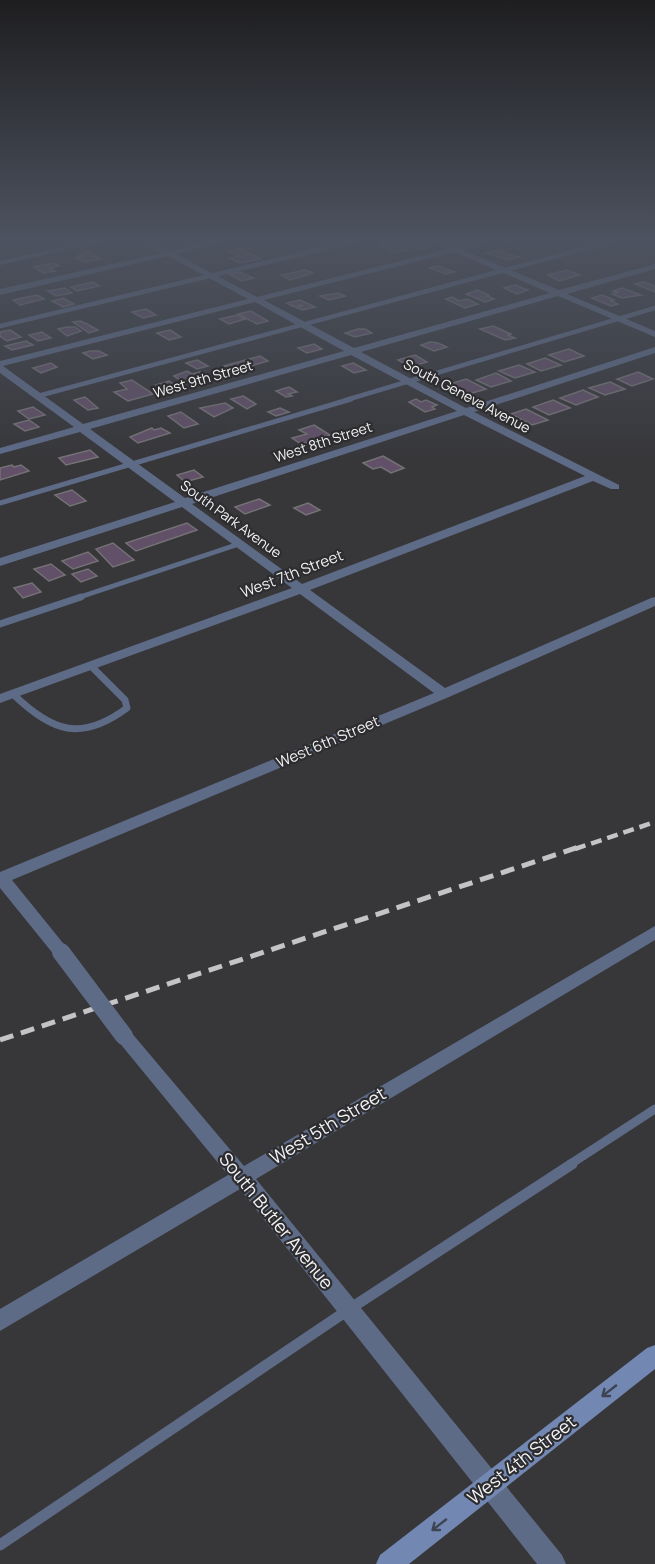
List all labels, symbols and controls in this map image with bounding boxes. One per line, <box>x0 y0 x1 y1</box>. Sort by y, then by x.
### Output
street label: South Geneva Avenue <box>400 354 534 437</box>
street label: West 9th Street <box>151 355 255 402</box>
street label: West 8th Street <box>271 417 375 466</box>
street label: South Park Avenue <box>177 475 286 562</box>
street label: West 7th Street <box>238 544 346 603</box>
street label: West 6th Street <box>273 710 383 773</box>
street label: West 5th Street <box>265 1081 390 1169</box>
street label: South Butler Avenue <box>214 1147 339 1294</box>
one-way arrow <box>601 1385 617 1398</box>
street label: West 4th Street <box>462 1409 581 1509</box>
one-way arrow <box>432 1518 448 1531</box>

